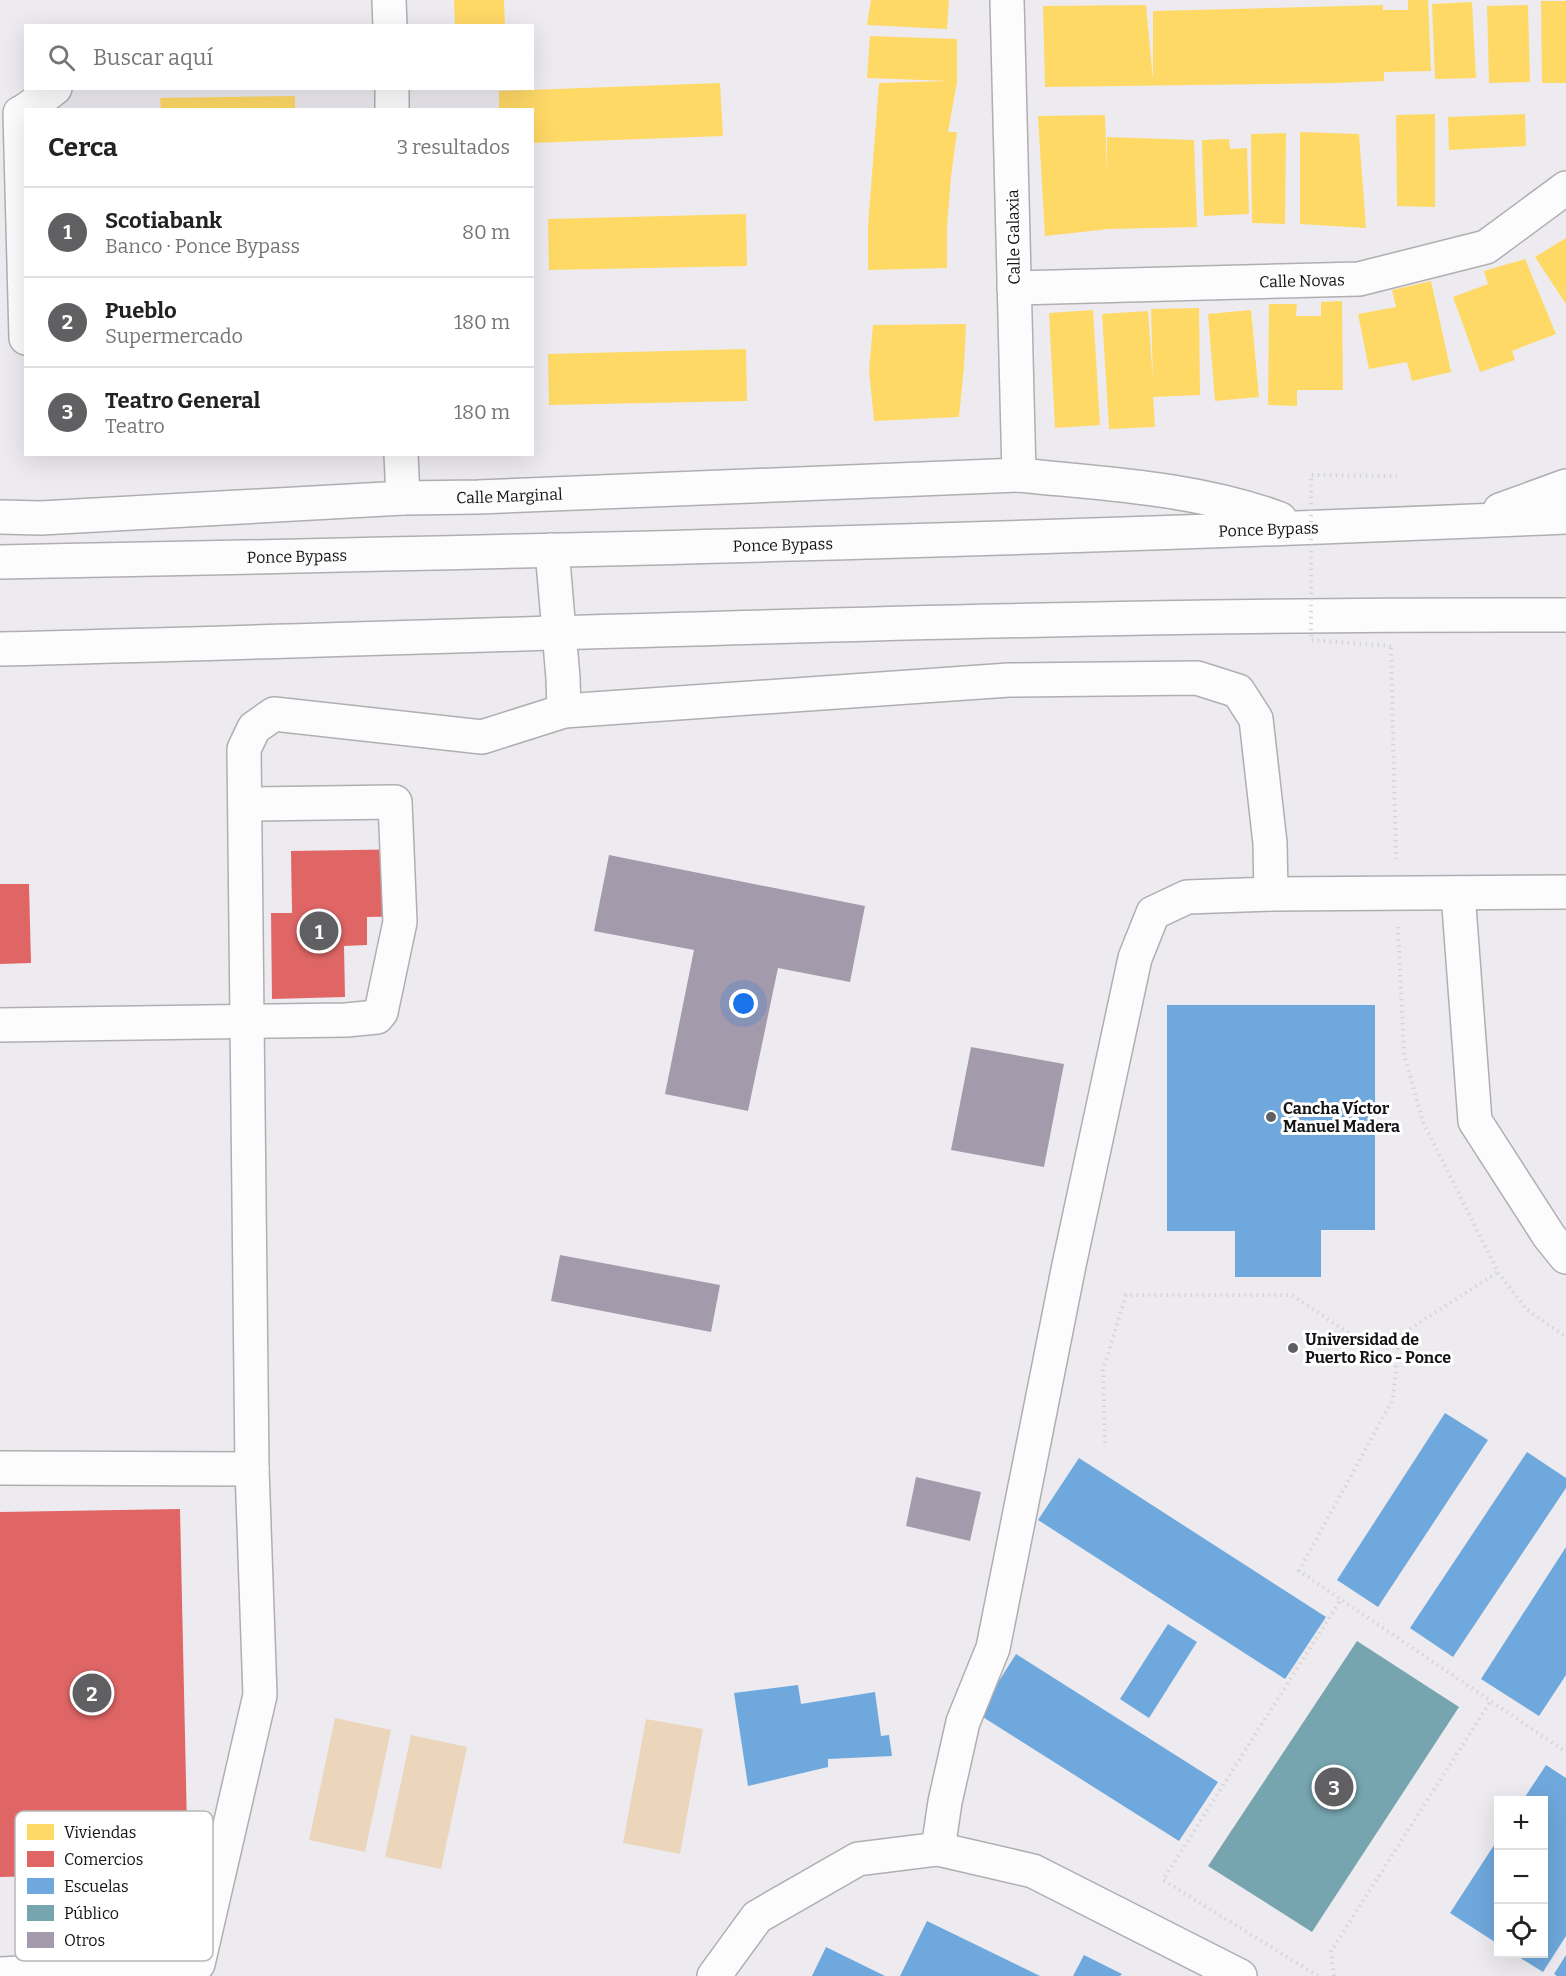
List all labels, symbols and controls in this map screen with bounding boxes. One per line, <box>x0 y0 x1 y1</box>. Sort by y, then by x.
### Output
search box <box>24 24 534 90</box>
icon: search <box>45 41 78 74</box>
text: Buscar aquí <box>93 44 213 71</box>
text: Cerca <box>48 132 118 163</box>
text: 3 resultados <box>397 135 510 159</box>
street label: Calle Galaxia <box>1003 189 1024 285</box>
text: Scotiabank <box>105 207 222 234</box>
text: 1 <box>63 220 72 244</box>
text: 80 m <box>462 220 510 244</box>
text: Banco · Ponce Bypass <box>105 234 300 258</box>
street label: Calle Novas <box>1259 270 1345 292</box>
text: Pueblo <box>105 297 177 324</box>
text: 2 <box>62 310 73 334</box>
text: 180 m <box>454 310 510 334</box>
text: Supermercado <box>105 324 243 348</box>
text: Teatro General <box>105 387 260 414</box>
text: 3 <box>62 400 73 424</box>
text: 180 m <box>454 400 510 424</box>
text: Teatro <box>105 414 165 438</box>
street label: Calle Marginal <box>456 485 563 507</box>
street label: Ponce Bypass <box>1218 518 1319 541</box>
street label: Ponce Bypass <box>732 534 833 556</box>
street label: Ponce Bypass <box>247 546 347 567</box>
pin: 1 <box>300 908 338 954</box>
your location <box>729 989 758 1018</box>
place label: Cancha Víctor Manuel Madera <box>1283 1099 1400 1136</box>
marker: Cancha Víctor Manuel Madera <box>1264 1110 1278 1124</box>
place label: Universidad de Puerto Rico - Ponce <box>1305 1330 1451 1367</box>
marker: Universidad de Puerto Rico - Ponce <box>1286 1341 1300 1355</box>
pin: 2 <box>72 1670 112 1716</box>
pin: 3 <box>1314 1764 1354 1810</box>
map controls <box>1494 1796 1548 1958</box>
button: + <box>1494 1796 1548 1850</box>
legend <box>15 1811 213 1961</box>
text: Viviendas <box>64 1823 137 1842</box>
text: Comercios <box>64 1850 143 1869</box>
button: − <box>1494 1850 1548 1904</box>
text: Escuelas <box>64 1877 129 1896</box>
text: Público <box>64 1904 119 1923</box>
button: locate <box>1494 1904 1548 1958</box>
text: Otros <box>64 1931 105 1950</box>

